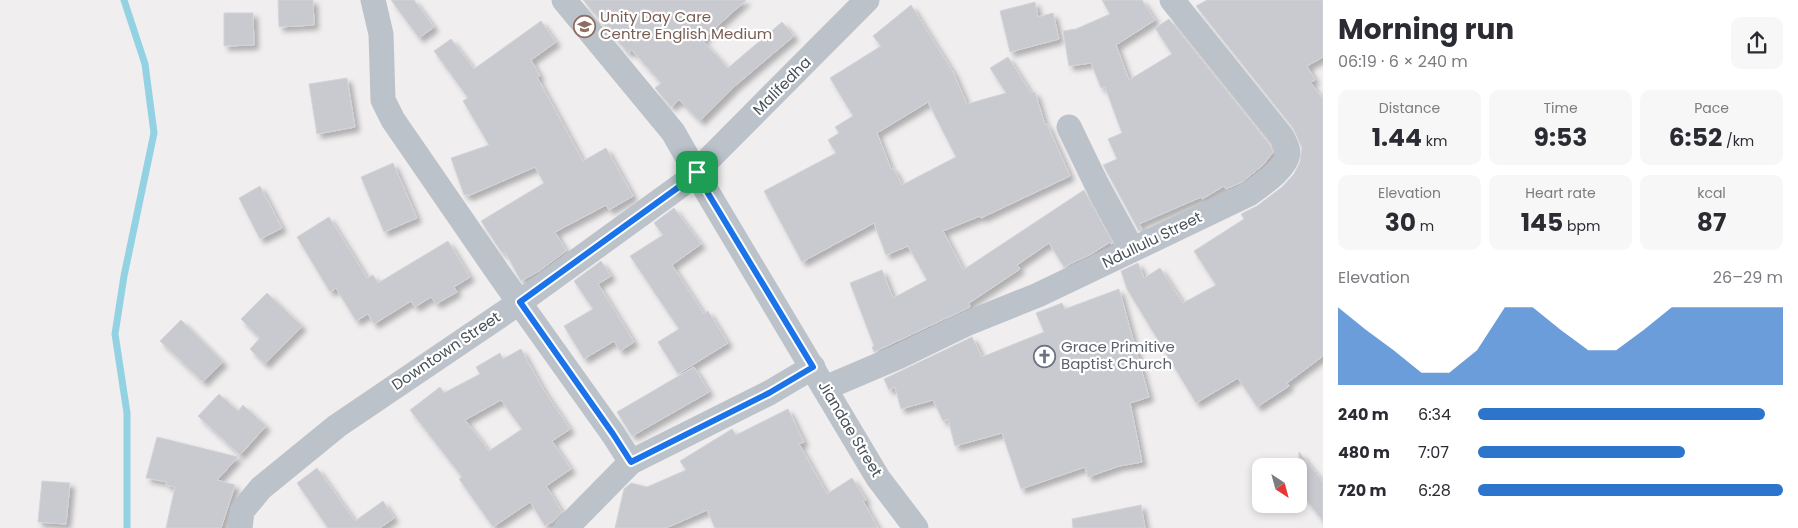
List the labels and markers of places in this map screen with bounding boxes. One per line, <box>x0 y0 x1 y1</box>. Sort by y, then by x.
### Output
place label: Unity Day Care Centre English Medium <box>600 6 772 44</box>
school or university icon: Unity Day Care Centre English Medium <box>572 14 596 38</box>
pin <box>676 151 718 193</box>
place label: Grace Primitive Baptist Church <box>1061 336 1175 374</box>
church icon: Grace Primitive Baptist Church <box>1033 344 1057 368</box>

